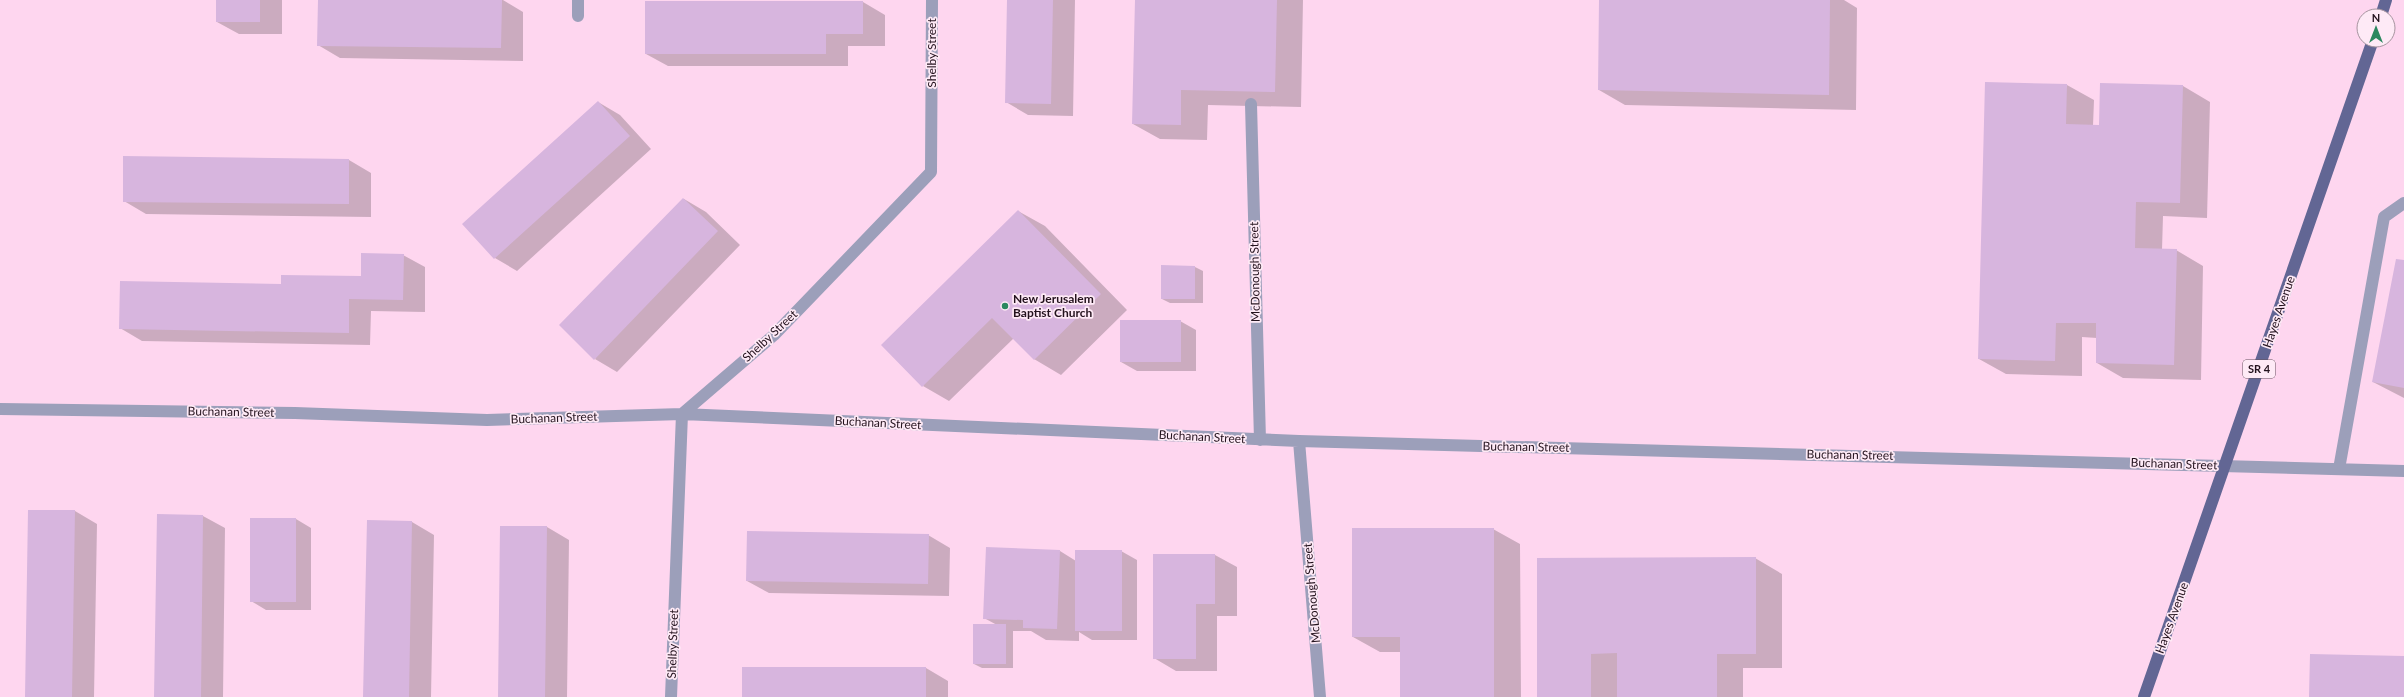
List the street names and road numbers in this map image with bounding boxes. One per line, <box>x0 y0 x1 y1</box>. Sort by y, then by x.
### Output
street label: Shelby Street <box>924 18 939 88</box>
street label: McDonough Street <box>1246 221 1263 322</box>
street label: Hayes Avenue <box>2259 274 2298 350</box>
street label: Shelby Street <box>739 306 801 365</box>
road number: SR 4 <box>2243 360 2275 378</box>
street label: Buchanan Street <box>188 403 275 420</box>
street label: Buchanan Street <box>510 408 598 427</box>
street label: Buchanan Street <box>834 413 922 432</box>
street label: Buchanan Street <box>1158 427 1246 446</box>
street label: Buchanan Street <box>1483 438 1570 455</box>
street label: Buchanan Street <box>1807 446 1894 463</box>
street label: Buchanan Street <box>2130 454 2218 473</box>
street label: McDonough Street <box>1300 542 1323 644</box>
street label: Hayes Avenue <box>2152 580 2191 656</box>
street label: Shelby Street <box>664 608 681 679</box>

